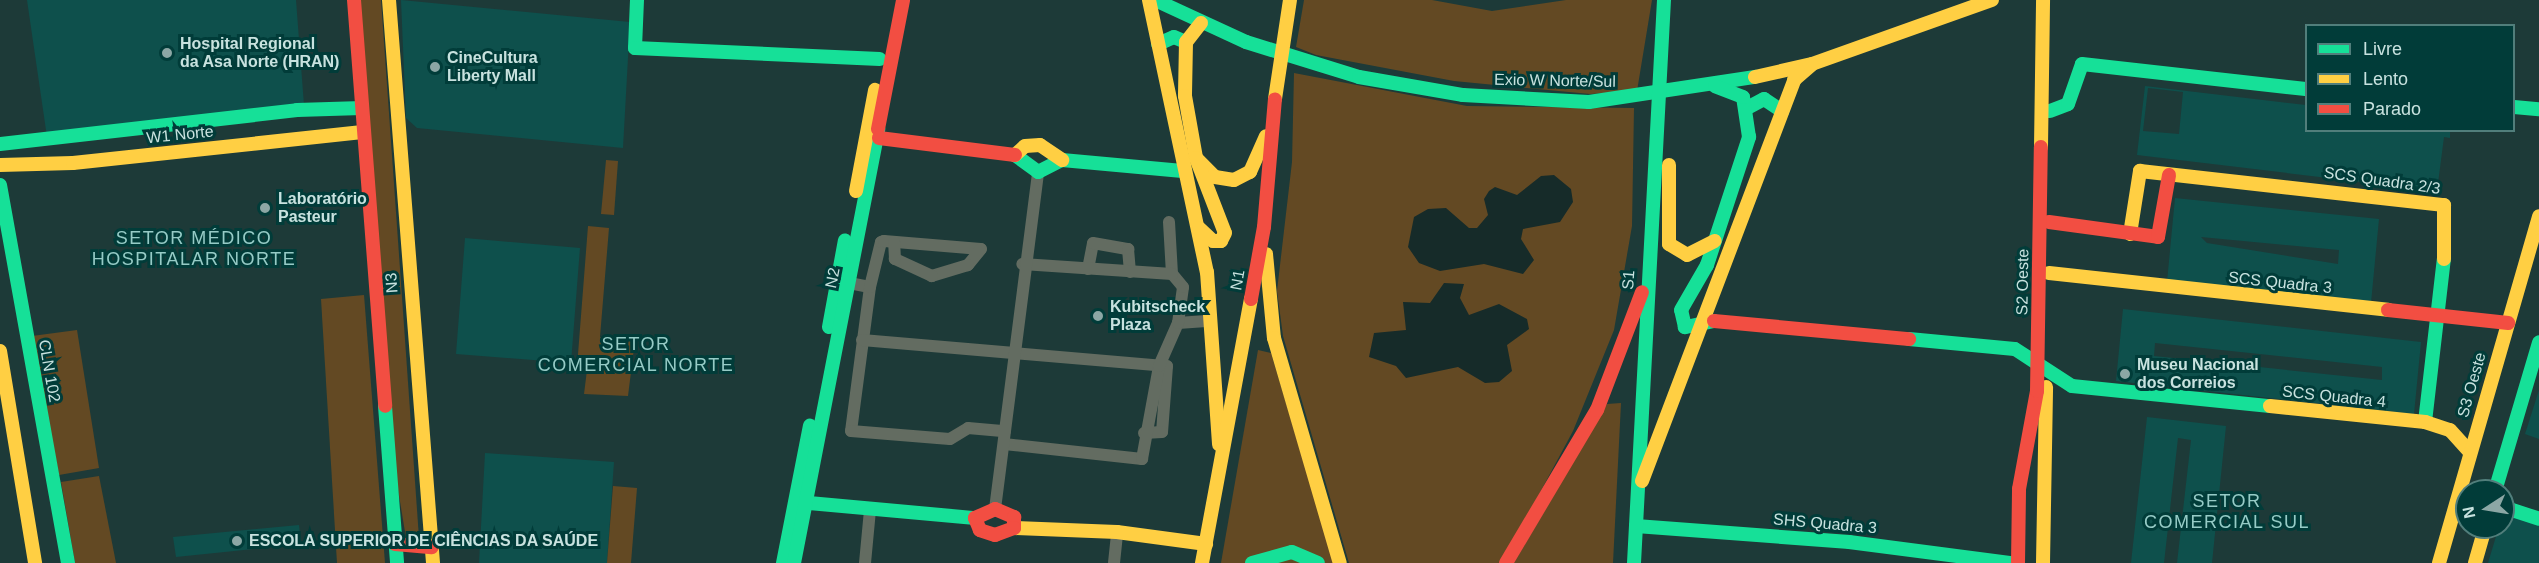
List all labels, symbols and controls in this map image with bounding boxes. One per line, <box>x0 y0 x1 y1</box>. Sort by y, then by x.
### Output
legend <box>2305 24 2515 132</box>
place label: Hospital Regional da Asa Norte (HRAN) <box>180 34 340 72</box>
text: Livre <box>2363 39 2402 59</box>
marker: Hospital Regional da Asa Norte (HRAN) <box>158 44 176 62</box>
place label: CineCultura Liberty Mall <box>447 48 538 86</box>
marker: CineCultura Liberty Mall <box>428 60 442 74</box>
text: Lento <box>2363 69 2408 89</box>
street label: Exio W Norte/Sul <box>1494 70 1616 92</box>
text: Parado <box>2363 99 2421 119</box>
street label: W1 Norte <box>145 122 215 148</box>
street label: SCS Quadra 2/3 <box>2323 163 2441 199</box>
place label: Laboratório Pasteur <box>278 189 367 227</box>
marker: Laboratório Pasteur <box>256 199 274 217</box>
district label: SETOR MÉDICO HOSPITALAR NORTE <box>92 228 296 270</box>
street label: S2 Oeste <box>2013 248 2033 316</box>
street label: N2 <box>822 266 844 290</box>
street label: N1 <box>1227 268 1249 292</box>
street label: SCS Quadra 3 <box>2227 268 2333 298</box>
street label: S1 <box>1619 270 1639 290</box>
street label: N3 <box>382 272 402 294</box>
place label: Kubitscheck Plaza <box>1110 297 1205 335</box>
marker: Kubitscheck Plaza <box>1091 309 1105 323</box>
district label: SETOR COMERCIAL NORTE <box>537 334 735 376</box>
street label: CLN 102 <box>34 338 64 404</box>
street label: S3 Oeste <box>2454 350 2490 420</box>
place label: Museu Nacional dos Correios <box>2137 355 2259 393</box>
marker: Museu Nacional dos Correios <box>2118 367 2132 381</box>
street label: SCS Quadra 4 <box>2281 382 2387 412</box>
north arrow <box>2455 479 2515 539</box>
district label: SETOR COMERCIAL SUL <box>2144 491 2310 534</box>
text: N <box>2459 505 2478 520</box>
street label: SHS Quadra 3 <box>1772 510 1878 538</box>
place label: ESCOLA SUPERIOR DE CIÊNCIAS DA SAÚDE <box>249 531 599 551</box>
marker: ESCOLA SUPERIOR DE CIÊNCIAS DA SAÚDE <box>230 534 244 548</box>

